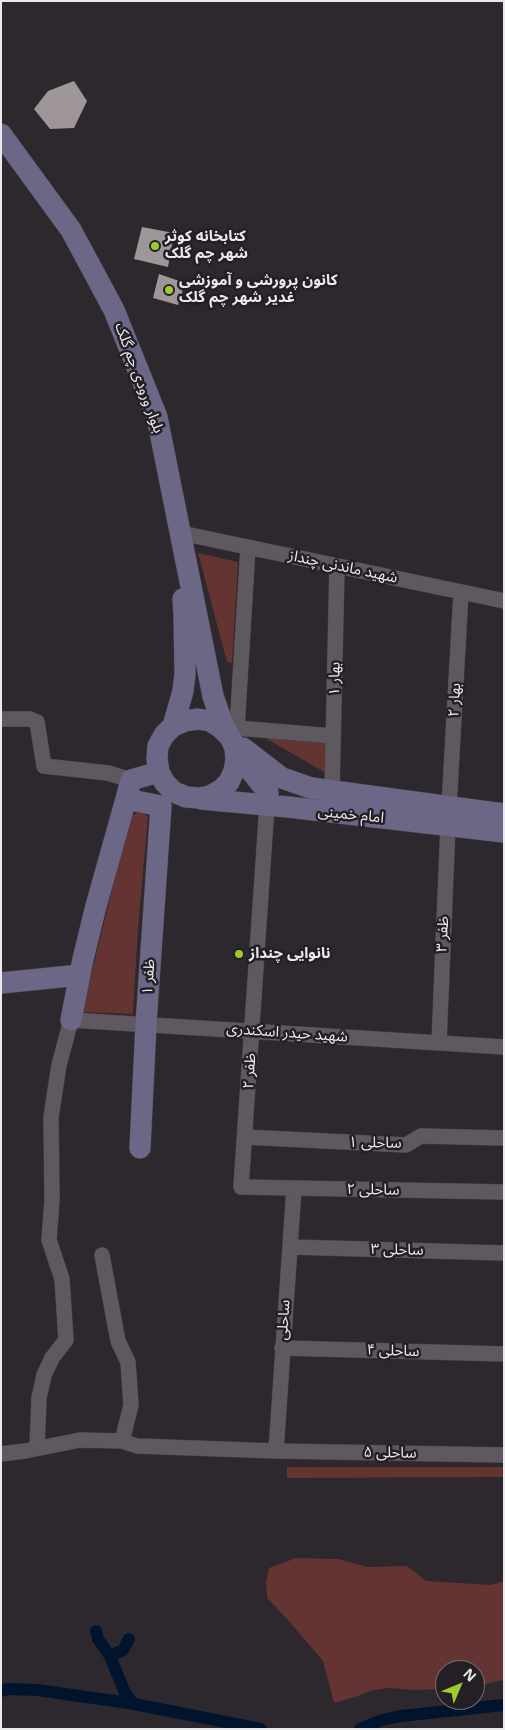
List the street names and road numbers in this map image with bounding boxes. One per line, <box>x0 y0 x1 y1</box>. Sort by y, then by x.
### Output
street label: بلوار ورودی چم گلک <box>111 320 167 436</box>
street label: شهید ماندنی چنداز <box>287 547 399 587</box>
street label: بهار ۱ <box>326 662 344 696</box>
street label: بهار ۲ <box>445 683 465 717</box>
street label: امام خمینی <box>317 803 385 827</box>
street label: ظفر ۳ <box>433 916 453 952</box>
street label: ظفر ۱ <box>139 958 159 996</box>
street label: شهید حیدر اسکندری <box>226 1020 348 1046</box>
street label: ظفر ۲ <box>240 1052 260 1090</box>
street label: ساحلی ۱ <box>348 1134 402 1152</box>
street label: ساحلی ۲ <box>346 1181 400 1199</box>
street label: ساحلی ۳ <box>370 1241 424 1259</box>
street label: ساحلی <box>274 1299 294 1341</box>
street label: ساحلی ۴ <box>366 1341 420 1361</box>
street label: ساحلی ۵ <box>363 1444 417 1462</box>

